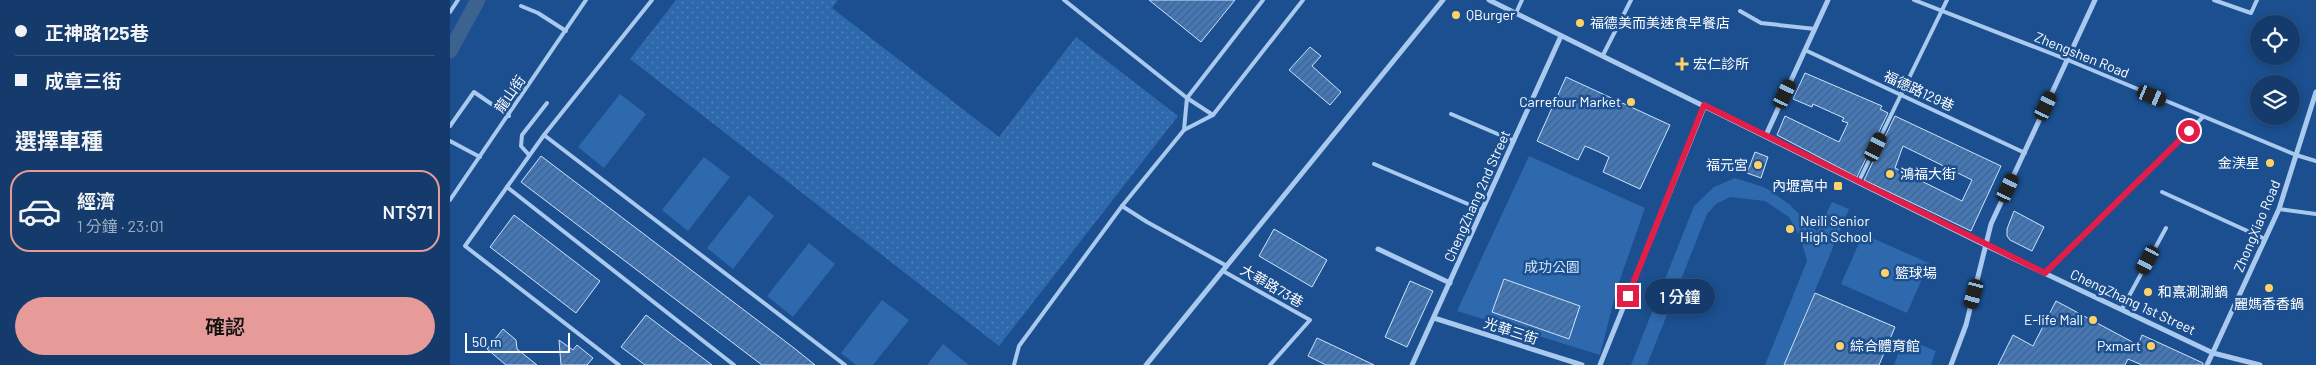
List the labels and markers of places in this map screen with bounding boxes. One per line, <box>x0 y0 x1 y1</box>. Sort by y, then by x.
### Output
place label: QBurger <box>1466 6 1515 23</box>
marker: QBurger <box>1450 9 1462 21</box>
place label: 福德美而美速食早餐店 <box>1590 14 1730 31</box>
marker: 福德美而美速食早餐店 <box>1574 17 1586 29</box>
place label: 宏仁診所 <box>1693 55 1749 72</box>
marker: 宏仁診所 <box>1675 57 1689 71</box>
place label: Carrefour Market <box>1519 93 1621 110</box>
marker: Carrefour Market <box>1625 96 1637 108</box>
place label: 金渼星 <box>2218 154 2260 171</box>
place label: 福元宮 <box>1706 156 1748 173</box>
marker: 金渼星 <box>2264 157 2276 169</box>
marker: 福元宮 <box>1752 159 1764 171</box>
place label: 鴻福大街 <box>1900 165 1956 182</box>
marker: 鴻福大街 <box>1884 168 1896 180</box>
place label: 內壢高中 <box>1772 177 1828 194</box>
marker: 內壢高中 <box>1832 180 1844 192</box>
place label: Neili Senior High School <box>1800 212 1872 245</box>
marker: Neili Senior High School <box>1784 223 1796 235</box>
place label: 籃球場 <box>1895 264 1937 281</box>
marker: 籃球場 <box>1879 267 1891 279</box>
marker: 麗媽香香鍋 <box>2263 282 2275 294</box>
place label: 和熹涮涮鍋 <box>2158 283 2228 300</box>
marker: 和熹涮涮鍋 <box>2142 286 2154 298</box>
place label: 麗媽香香鍋 <box>2234 295 2304 312</box>
place label: E-life Mall <box>2024 311 2083 328</box>
marker: E-life Mall <box>2087 314 2099 326</box>
place label: 綜合體育館 <box>1850 337 1920 354</box>
place label: Pxmart <box>2097 337 2141 354</box>
marker: 綜合體育館 <box>1834 340 1846 352</box>
marker: Pxmart <box>2145 340 2157 352</box>

